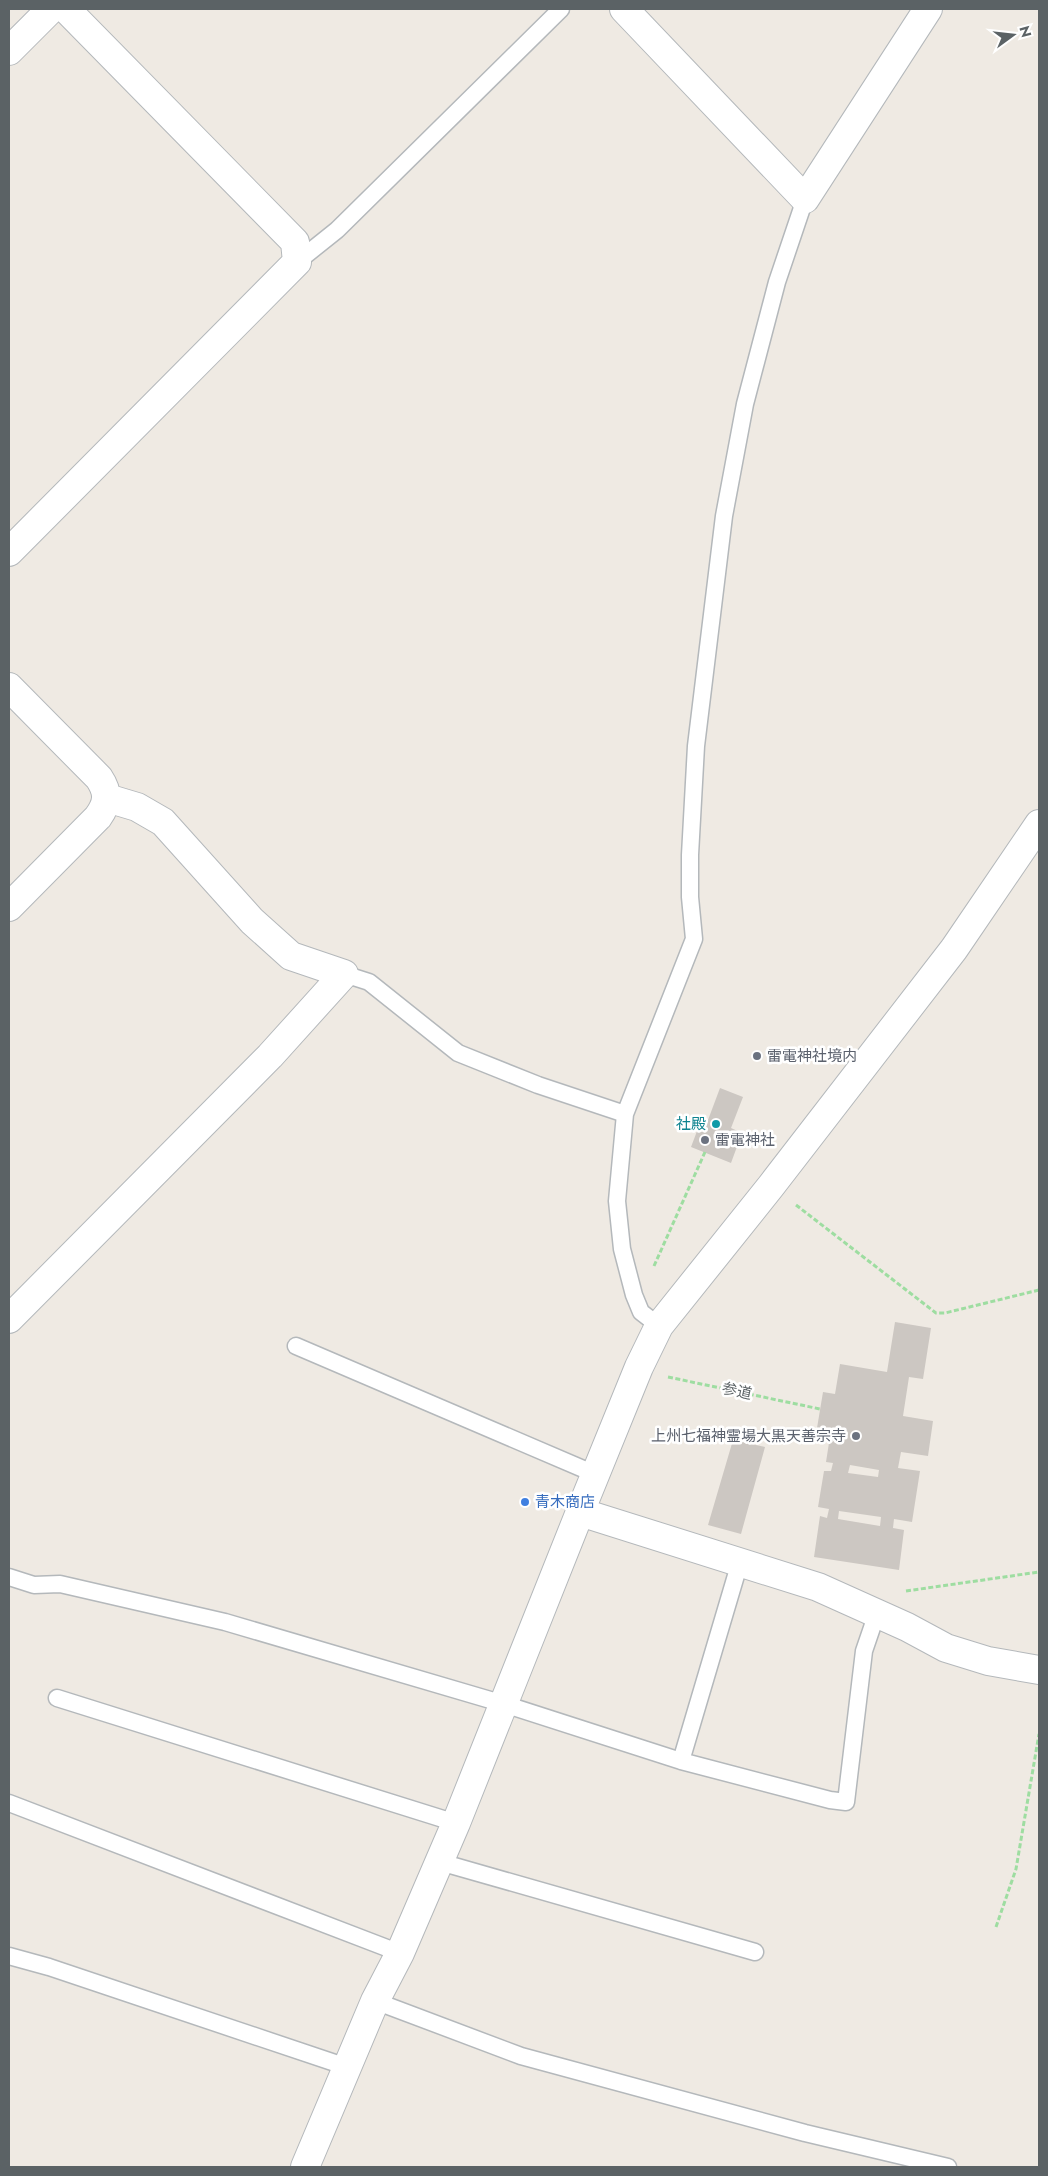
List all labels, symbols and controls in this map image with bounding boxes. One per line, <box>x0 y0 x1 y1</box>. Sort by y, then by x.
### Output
north arrow <box>988 10 1038 60</box>
text: N <box>1014 24 1037 40</box>
place label: 雷電神社境内 <box>767 1045 857 1067</box>
marker: 雷電神社境内 <box>751 1050 763 1062</box>
place label: 社殿 <box>676 1113 706 1135</box>
marker: 社殿 <box>710 1118 722 1130</box>
place label: 雷電神社 <box>715 1129 775 1151</box>
marker: 雷電神社 <box>699 1134 711 1146</box>
street label: 参道 <box>720 1377 754 1405</box>
place label: 上州七福神霊場大黒天善宗寺 <box>651 1425 846 1447</box>
marker: 上州七福神霊場大黒天善宗寺 <box>850 1430 862 1442</box>
place label: 青木商店 <box>535 1491 595 1513</box>
marker: 青木商店 <box>519 1496 531 1508</box>

